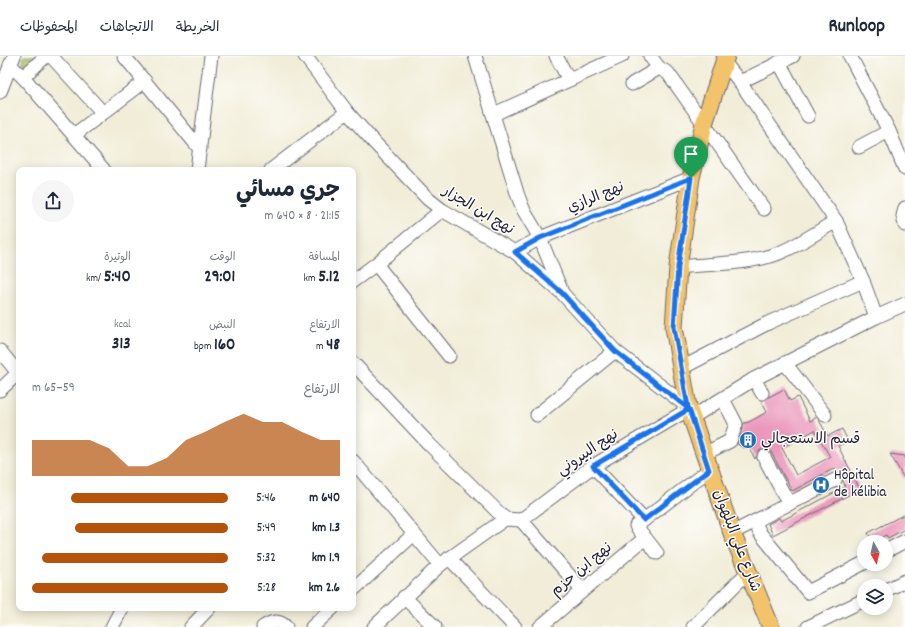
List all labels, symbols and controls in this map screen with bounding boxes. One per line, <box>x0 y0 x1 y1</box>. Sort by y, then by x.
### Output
text: Runloop <box>829 14 885 41</box>
text: المحفوظات <box>20 18 78 38</box>
text: الاتجاهات <box>100 18 154 38</box>
text: الخريطة <box>176 18 219 38</box>
pin <box>674 137 708 178</box>
icon: arrive <box>680 143 702 165</box>
text: جري مسائي <box>236 176 340 207</box>
street label: نهج الرازي <box>564 177 628 219</box>
button: share <box>32 180 74 222</box>
street label: نهج ابن الجزار <box>437 180 518 241</box>
text: 21:15 · 8 × 640 m <box>264 207 340 226</box>
text: الوتيرة <box>104 250 131 266</box>
text: الوقت <box>210 250 235 266</box>
text: المسافة <box>309 250 340 266</box>
text: 5:40 <box>104 266 131 290</box>
text: 29:01 <box>204 266 235 290</box>
text: 5.12 <box>318 266 340 290</box>
text: /km <box>86 271 104 287</box>
text: km <box>304 271 318 287</box>
text: kcal <box>114 317 131 333</box>
text: النبض <box>209 318 235 334</box>
text: الارتفاع <box>309 318 340 334</box>
text: 313 <box>112 333 131 357</box>
text: 160 <box>214 334 235 358</box>
text: 48 <box>326 334 340 358</box>
text: bpm <box>194 339 214 355</box>
text: m <box>316 339 326 355</box>
text: 59–65 m <box>32 379 75 398</box>
text: الارتفاع <box>304 381 340 400</box>
street label: نهج البيروني <box>553 424 623 482</box>
place label: قسم الاستعجالي <box>761 429 860 451</box>
building icon: قسم الاستعجالي <box>738 430 758 450</box>
place label: Hôpital de kélibia <box>834 465 887 504</box>
hospital icon: Hôpital de kélibia <box>811 475 831 495</box>
street label: شارع علي البلهوان <box>706 486 766 596</box>
text: 5:46 <box>256 489 276 508</box>
text: 640 m <box>309 489 340 508</box>
text: 5:49 <box>256 519 276 538</box>
text: 1.3 km <box>312 519 340 538</box>
north arrow <box>857 535 893 571</box>
map controls <box>857 535 893 615</box>
street label: نهج ابن حزم <box>546 538 618 602</box>
text: 5:32 <box>256 549 276 568</box>
text: 1.9 km <box>312 549 340 568</box>
text: 5:28 <box>257 579 276 598</box>
text: 2.6 km <box>309 579 340 598</box>
button: layers <box>857 579 893 615</box>

